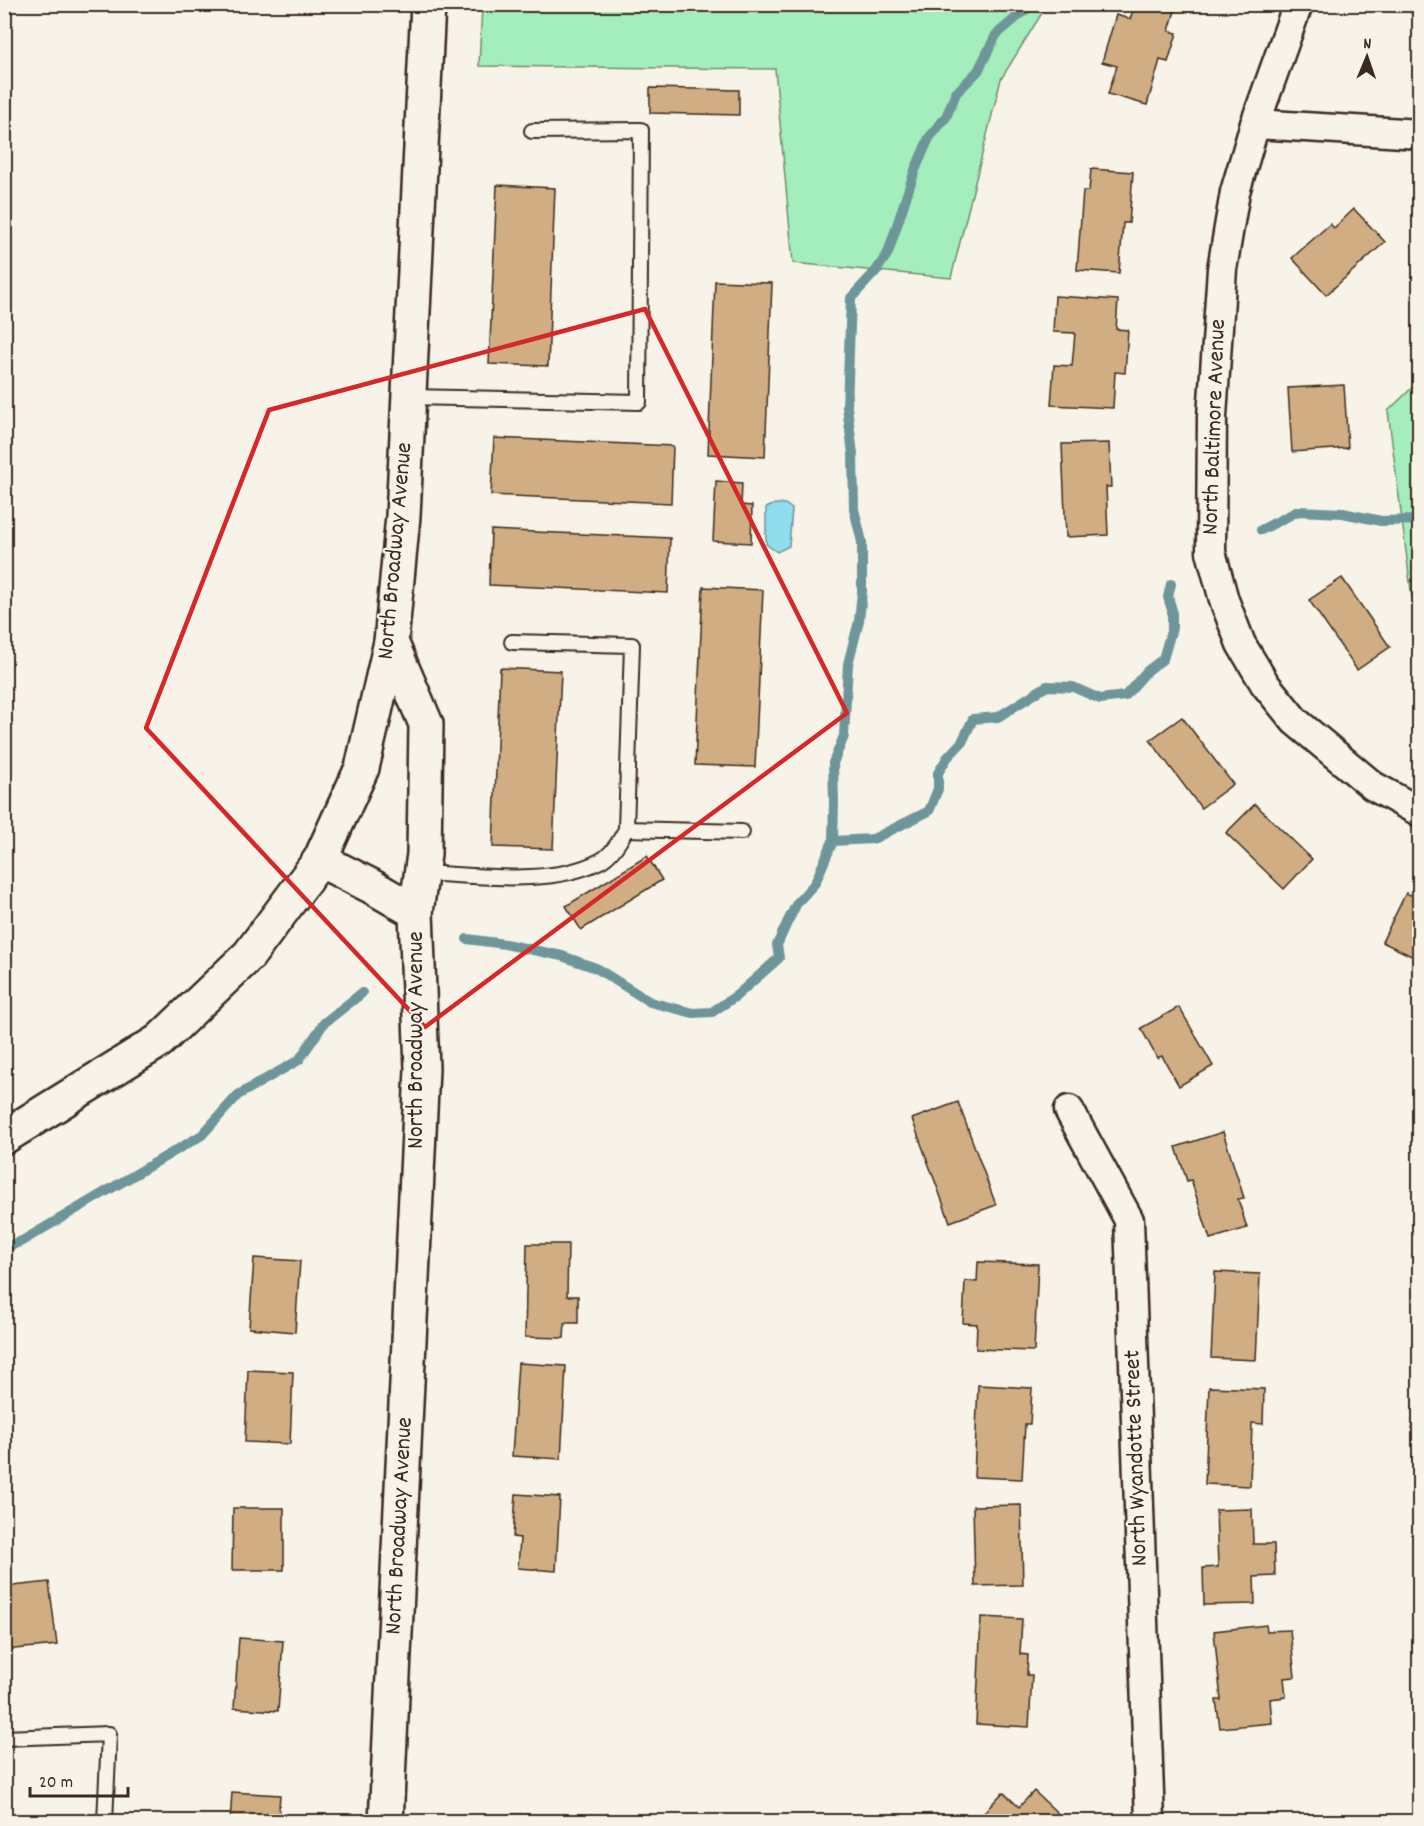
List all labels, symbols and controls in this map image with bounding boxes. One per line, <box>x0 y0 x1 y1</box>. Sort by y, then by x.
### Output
north arrow <box>1337 27 1397 87</box>
text: N <box>1363 33 1372 56</box>
street label: North Baltimore Avenue <box>1194 318 1236 536</box>
street label: North Broadway Avenue <box>370 441 422 661</box>
street label: North Broadway Avenue <box>400 931 434 1149</box>
street label: North Wyandotte Street <box>1116 1349 1158 1567</box>
street label: North Broadway Avenue <box>377 1416 423 1636</box>
scale bar <box>30 1760 128 1798</box>
text: 20 m <box>39 1771 73 1796</box>

